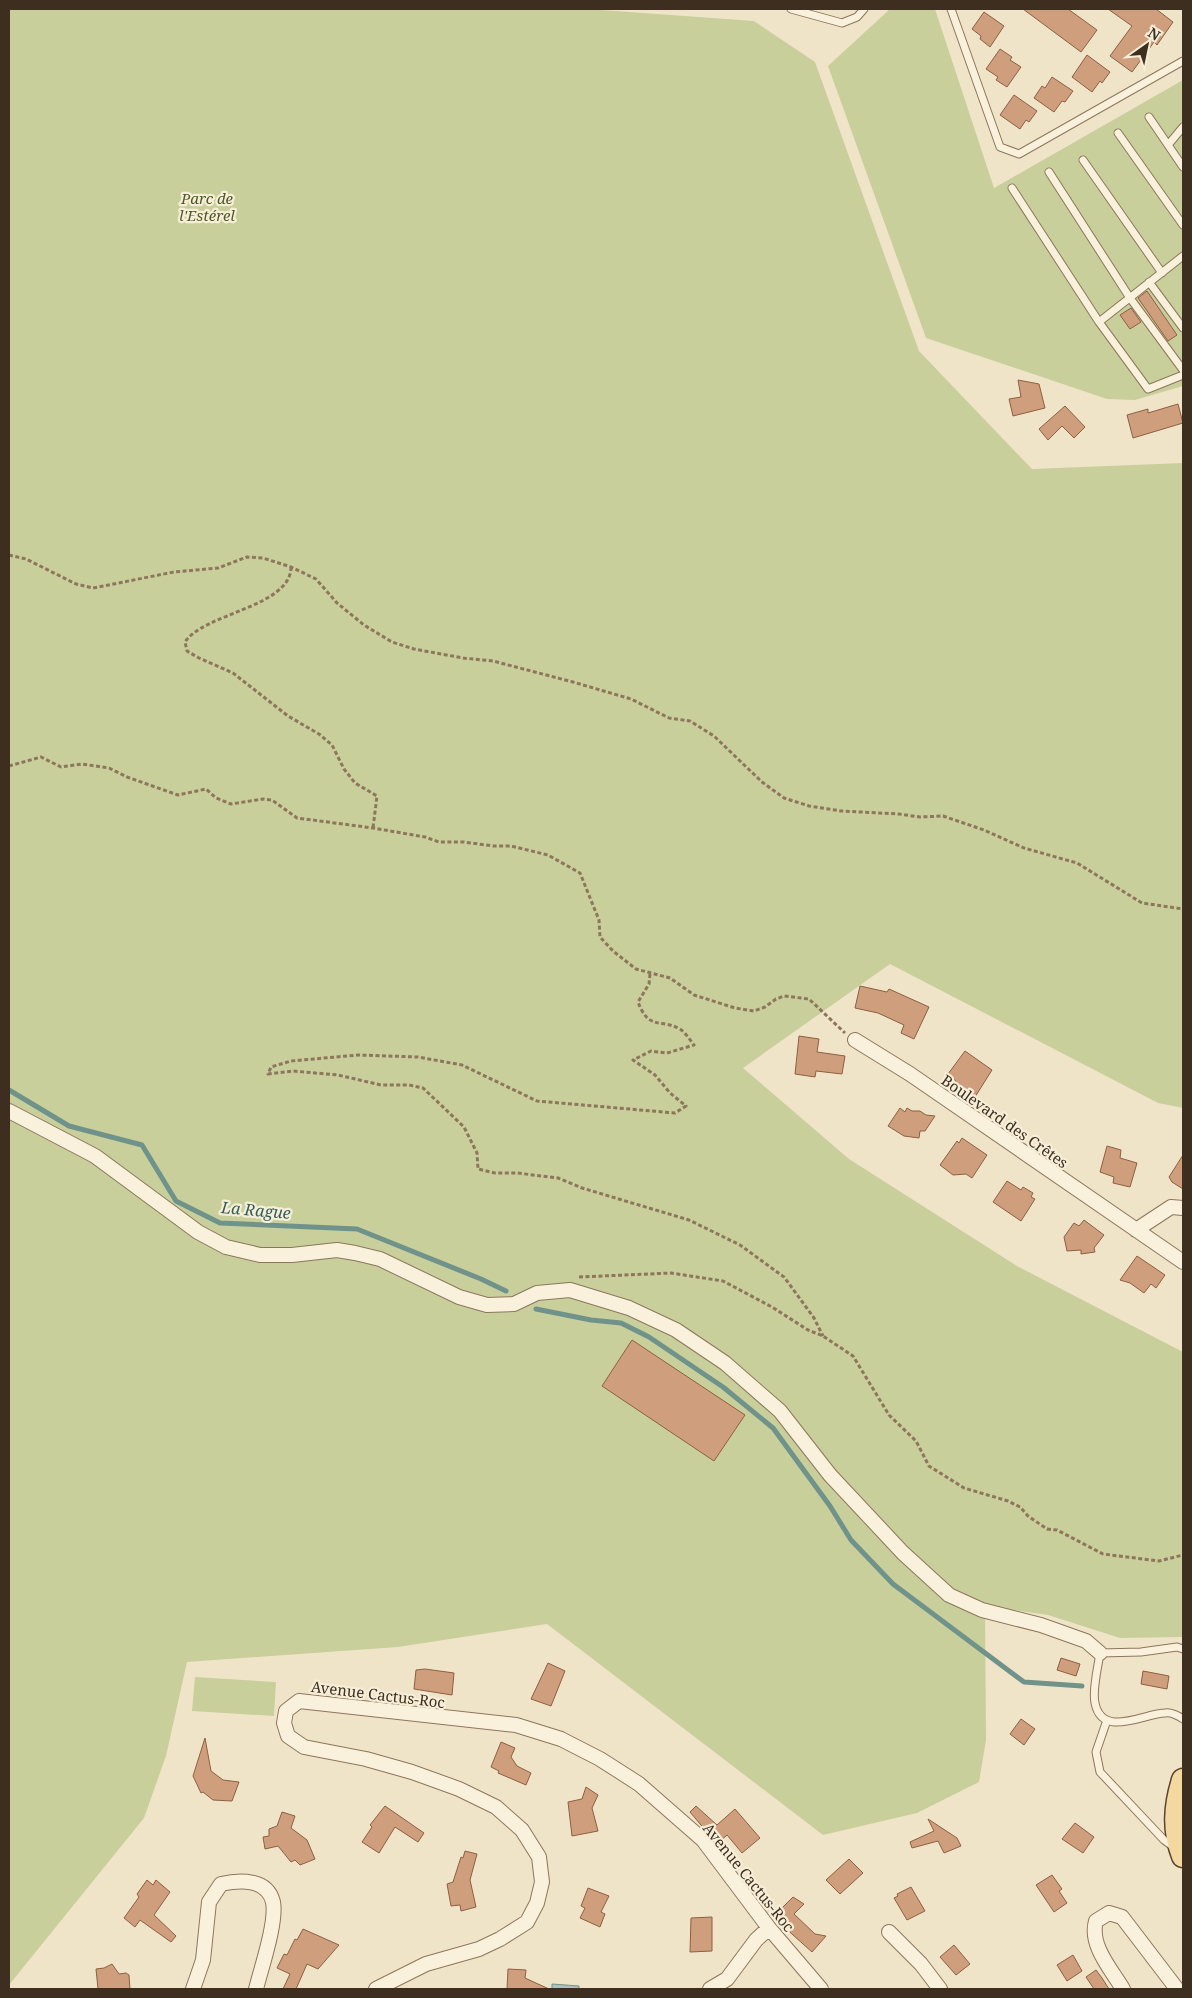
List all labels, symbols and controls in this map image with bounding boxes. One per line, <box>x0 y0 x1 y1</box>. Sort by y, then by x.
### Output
north arrow <box>1122 20 1172 70</box>
text: N <box>1145 23 1164 45</box>
park label: Parc de l'Estérel <box>179 188 235 225</box>
street label: Boulevard des Crêtes <box>938 1070 1072 1172</box>
water label: La Rague <box>219 1196 292 1224</box>
street label: Avenue Cactus-Roc <box>310 1676 446 1712</box>
street label: Avenue Cactus-Roc <box>699 1818 799 1936</box>

